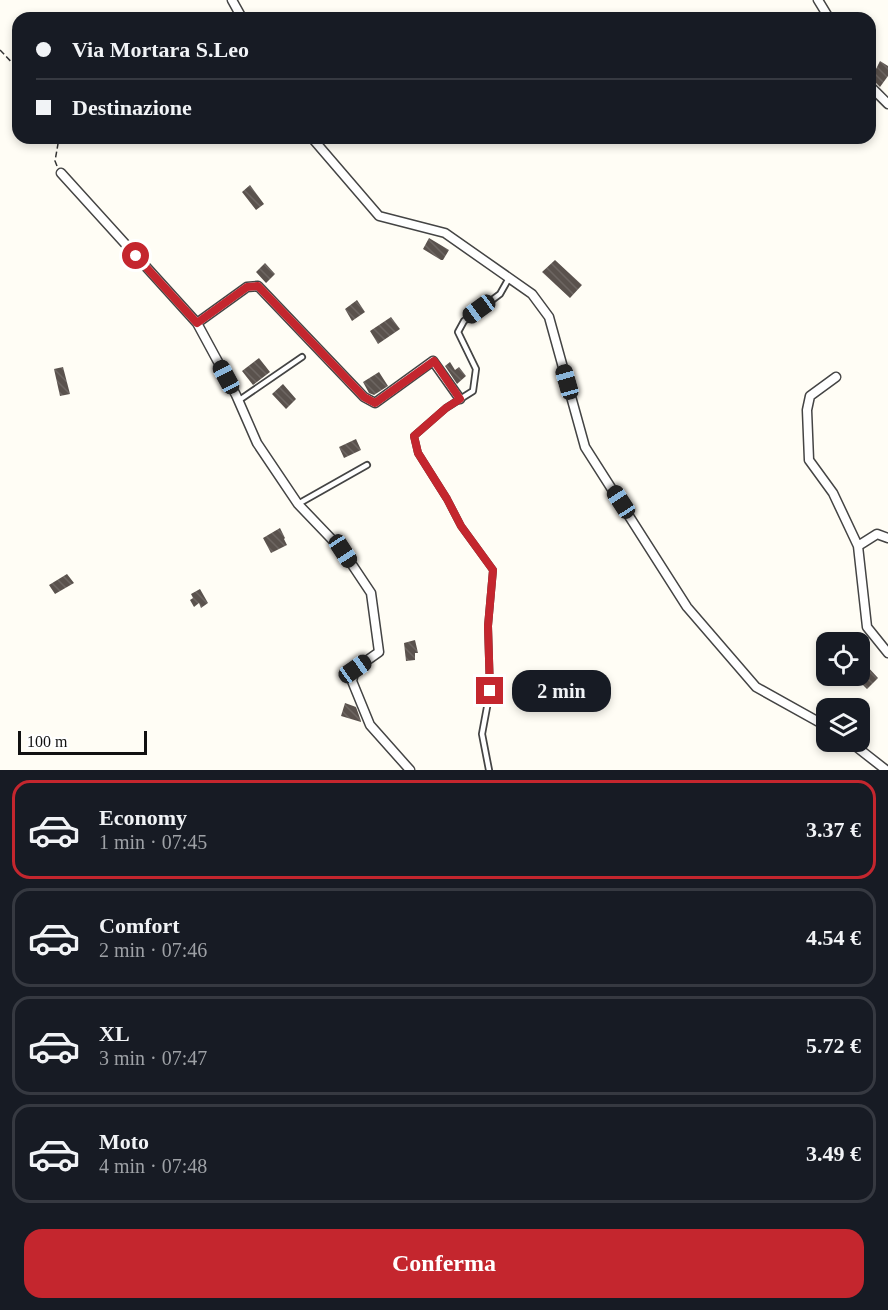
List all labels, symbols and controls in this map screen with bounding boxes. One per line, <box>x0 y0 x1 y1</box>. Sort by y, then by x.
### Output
text: Via Mortara S.Leo <box>72 37 249 62</box>
text: Destinazione <box>72 95 192 120</box>
route start <box>122 242 149 269</box>
car <box>459 291 499 327</box>
car <box>210 357 242 397</box>
car <box>553 362 581 402</box>
car <box>604 482 638 522</box>
car <box>326 531 360 571</box>
map controls <box>816 632 870 752</box>
button: locate <box>816 632 870 686</box>
car <box>335 651 375 687</box>
callout: 2 min <box>511 670 610 712</box>
route end <box>476 677 503 704</box>
text: 2 min <box>537 680 586 702</box>
button: layers <box>816 698 870 752</box>
scale bar <box>18 728 147 756</box>
text: 100 m <box>27 733 67 750</box>
icon: car <box>27 803 81 857</box>
text: Economy <box>99 805 187 830</box>
text: 3.37 € <box>806 817 861 842</box>
text: 1 min · 07:45 <box>99 831 207 853</box>
icon: car <box>27 911 81 965</box>
text: Comfort <box>99 913 180 938</box>
text: 4.54 € <box>806 925 861 950</box>
text: 2 min · 07:46 <box>99 939 207 961</box>
icon: car <box>27 1019 81 1073</box>
text: XL <box>99 1021 130 1046</box>
text: 5.72 € <box>806 1033 861 1058</box>
text: 3 min · 07:47 <box>99 1047 207 1069</box>
icon: car <box>27 1127 81 1181</box>
text: Moto <box>99 1129 149 1154</box>
text: 3.49 € <box>806 1141 861 1166</box>
text: 4 min · 07:48 <box>99 1155 207 1177</box>
button: Conferma <box>24 1229 864 1298</box>

